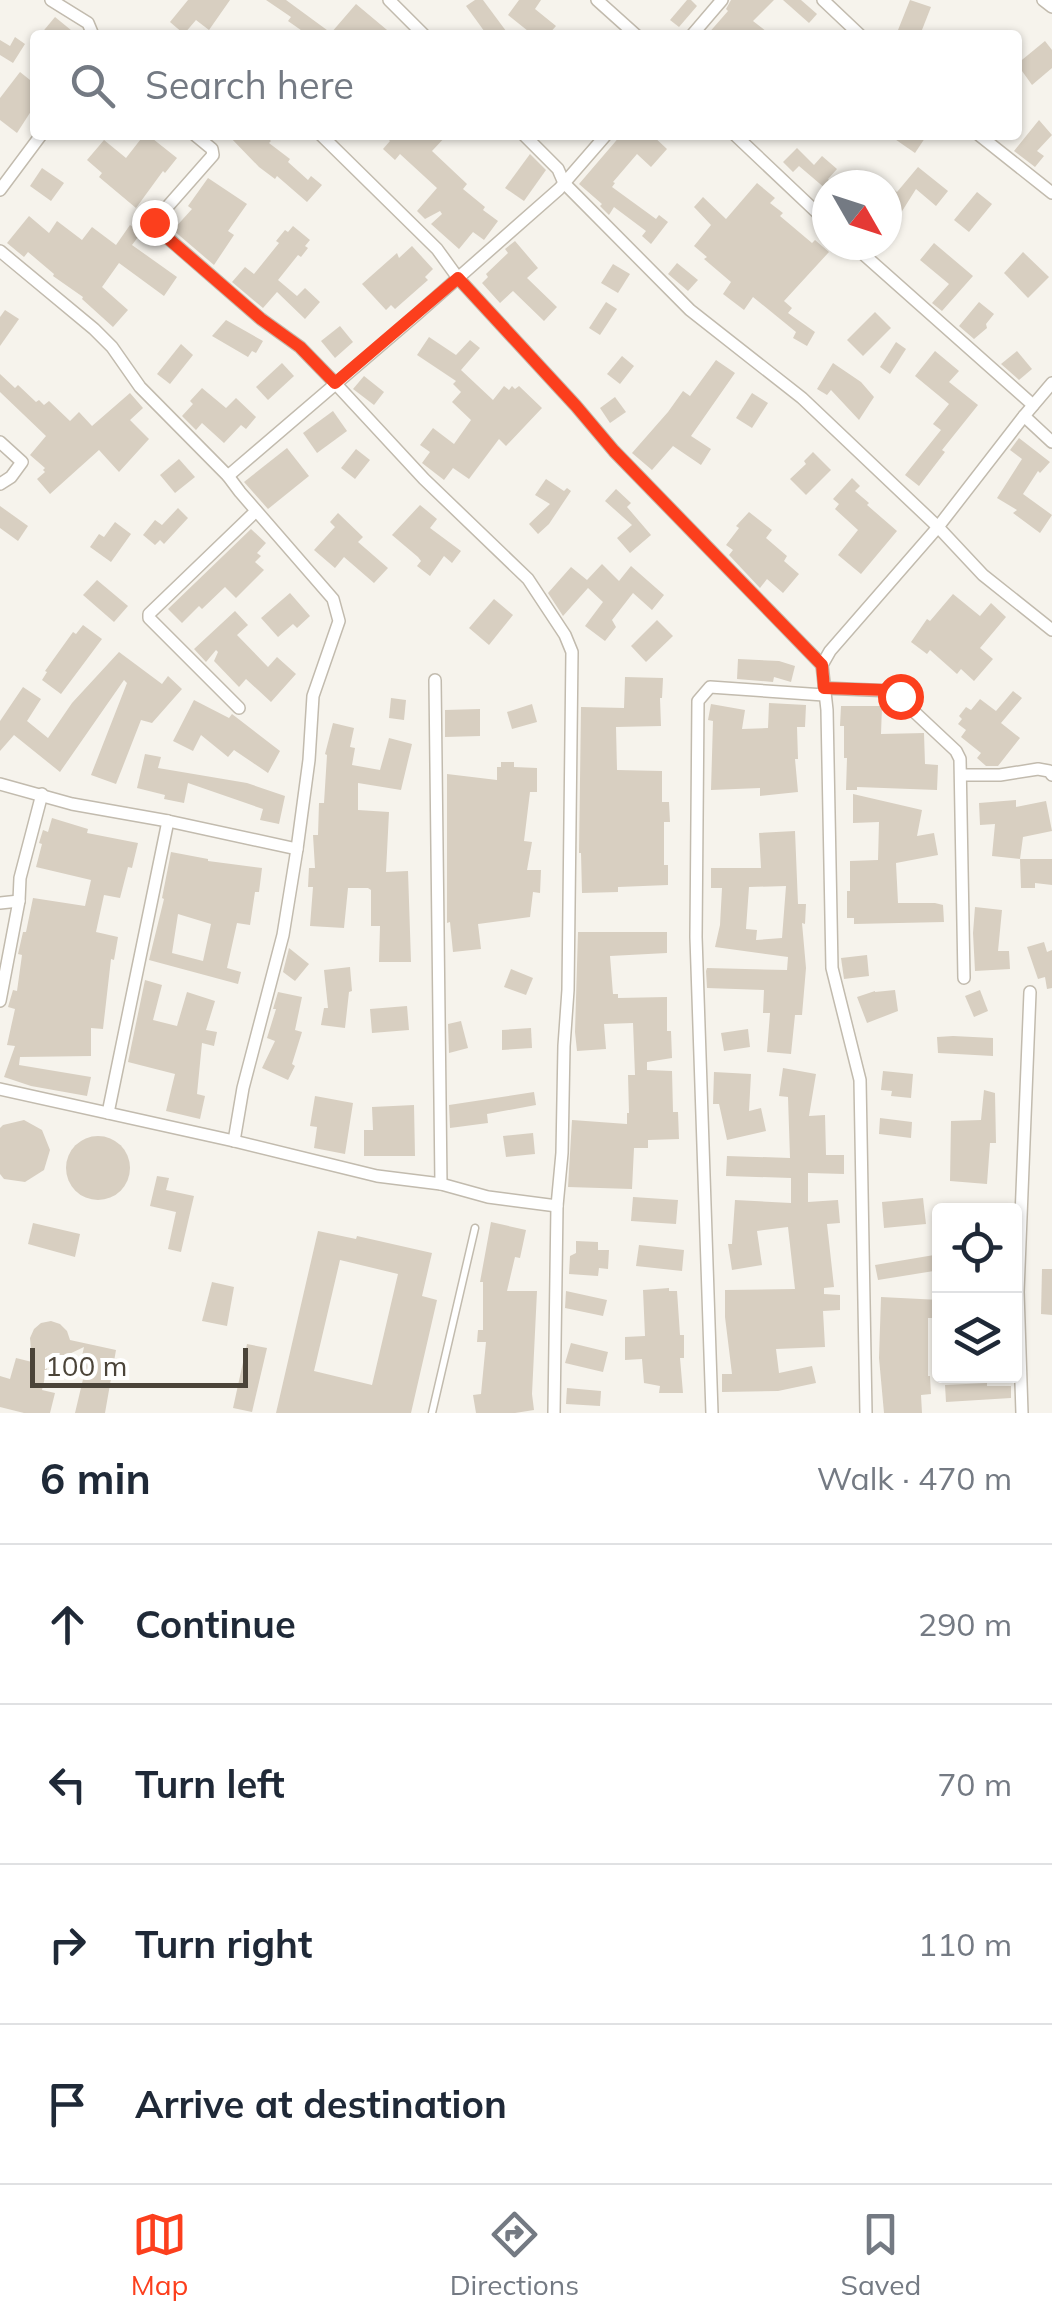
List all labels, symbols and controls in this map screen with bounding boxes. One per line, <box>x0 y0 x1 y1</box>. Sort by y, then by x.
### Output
search box <box>30 30 1022 140</box>
icon: search <box>65 58 120 113</box>
text: Search here <box>145 61 354 109</box>
north arrow <box>812 170 902 260</box>
route end <box>132 200 178 246</box>
route start <box>878 674 924 720</box>
map controls <box>932 1203 1022 1383</box>
button: locate <box>932 1203 1022 1293</box>
button: layers <box>932 1293 1022 1383</box>
scale bar <box>30 1343 248 1388</box>
text: 100 m <box>45 1348 127 1383</box>
text: 6 min <box>40 1452 151 1505</box>
text: Walk · 470 m <box>817 1458 1012 1498</box>
icon: ahead <box>40 1597 95 1652</box>
text: Continue <box>135 1600 296 1648</box>
text: 290 m <box>918 1604 1012 1644</box>
icon: left <box>40 1757 95 1812</box>
text: Turn left <box>135 1760 285 1808</box>
text: 70 m <box>937 1764 1012 1804</box>
icon: right <box>40 1917 95 1972</box>
text: Turn right <box>135 1920 312 1968</box>
text: 110 m <box>918 1924 1012 1964</box>
icon: arrive <box>40 2077 95 2132</box>
text: Arrive at destination <box>135 2080 507 2128</box>
tab: Map <box>131 2207 188 2302</box>
tab: Directions <box>450 2207 579 2302</box>
tab: Saved <box>840 2207 921 2302</box>

